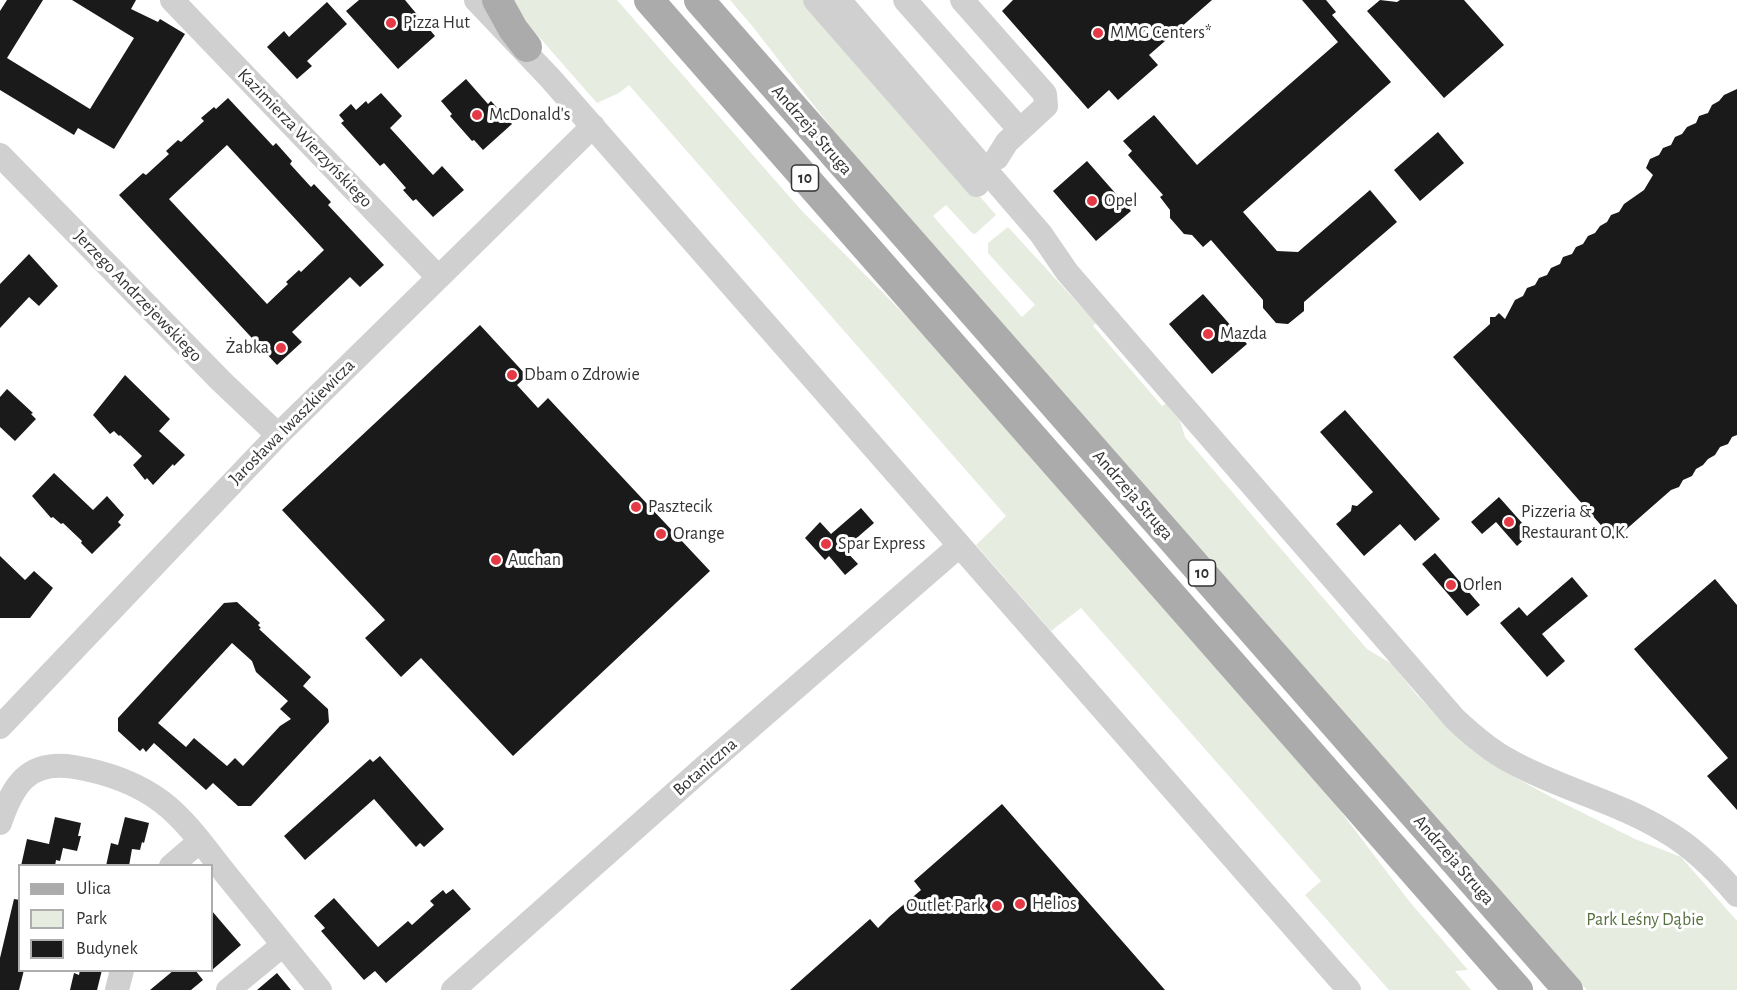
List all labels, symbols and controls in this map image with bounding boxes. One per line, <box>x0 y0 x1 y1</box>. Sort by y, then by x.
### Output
place label: Pizza Hut <box>403 12 470 34</box>
marker: Pizza Hut <box>384 16 398 30</box>
place label: MMG Centers* <box>1110 22 1212 44</box>
marker: MMG Centers* <box>1091 26 1105 40</box>
street label: Kazimierza Wierzyńskiego <box>233 64 377 212</box>
street label: Andrzeja Struga <box>767 81 857 179</box>
place label: McDonald's <box>489 104 571 126</box>
marker: McDonald's <box>470 108 484 122</box>
road number: 10 <box>792 165 818 191</box>
place label: Opel <box>1104 190 1137 212</box>
marker: Opel <box>1085 194 1099 208</box>
street label: Jerzego Andrzejewskiego <box>69 225 207 367</box>
place label: Mazda <box>1220 323 1267 345</box>
marker: Mazda <box>1201 327 1215 341</box>
place label: Żabka <box>226 337 269 359</box>
marker: Żabka <box>274 341 288 355</box>
street label: Jarosława Iwaszkiewicza <box>225 355 359 489</box>
place label: Dbam o Zdrowie <box>524 364 640 386</box>
marker: Dbam o Zdrowie <box>505 368 519 382</box>
street label: Andrzeja Struga <box>1088 446 1178 544</box>
place label: Pasztecik <box>648 496 713 518</box>
marker: Pasztecik <box>629 500 643 514</box>
place label: Pizzeria & Restaurant O.K. <box>1521 501 1629 544</box>
marker: Pizzeria & Restaurant O.K. <box>1502 515 1516 529</box>
place label: Orange <box>673 523 725 545</box>
marker: Orange <box>654 527 668 541</box>
place label: Spar Express <box>838 533 925 555</box>
marker: Spar Express <box>819 537 833 551</box>
place label: Auchan <box>508 549 561 571</box>
marker: Auchan <box>489 553 503 567</box>
road number: 10 <box>1188 560 1216 586</box>
place label: Orlen <box>1463 574 1502 596</box>
marker: Orlen <box>1444 578 1458 592</box>
street label: Botaniczna <box>669 733 741 801</box>
street label: Andrzeja Struga <box>1409 811 1499 909</box>
legend <box>18 864 213 972</box>
text: Ulica <box>76 880 111 898</box>
place label: Helios <box>1032 893 1077 915</box>
place label: Outlet Park <box>906 895 985 917</box>
marker: Helios <box>1013 897 1027 911</box>
marker: Outlet Park <box>990 899 1004 913</box>
park label: Park Leśny Dąbie <box>1586 909 1704 931</box>
text: Park <box>76 910 107 928</box>
text: Budynek <box>76 940 138 958</box>

